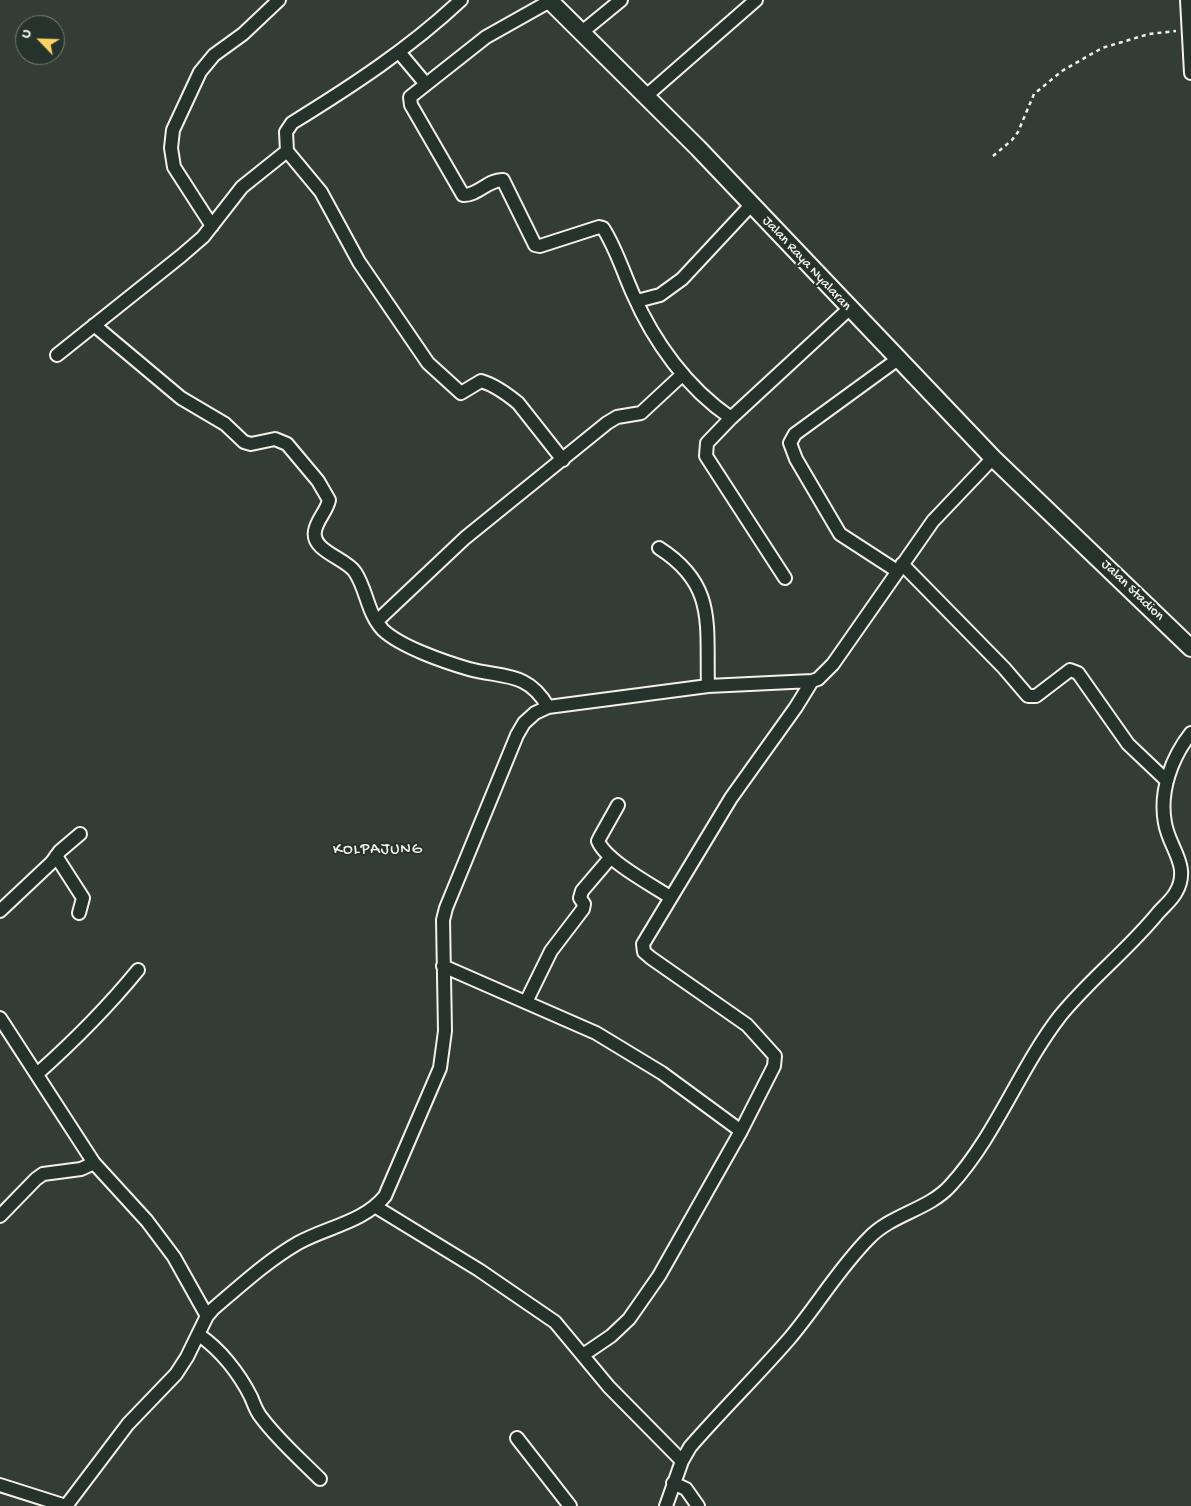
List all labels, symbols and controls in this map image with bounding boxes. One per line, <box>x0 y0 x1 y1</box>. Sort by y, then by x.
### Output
north arrow <box>15 15 65 65</box>
text: U <box>17 27 36 41</box>
street label: Jalan Raya Nyalaran <box>758 213 854 315</box>
street label: Jalan Stadion <box>1097 557 1167 625</box>
district label: KOLPAJUNG <box>332 841 424 861</box>

